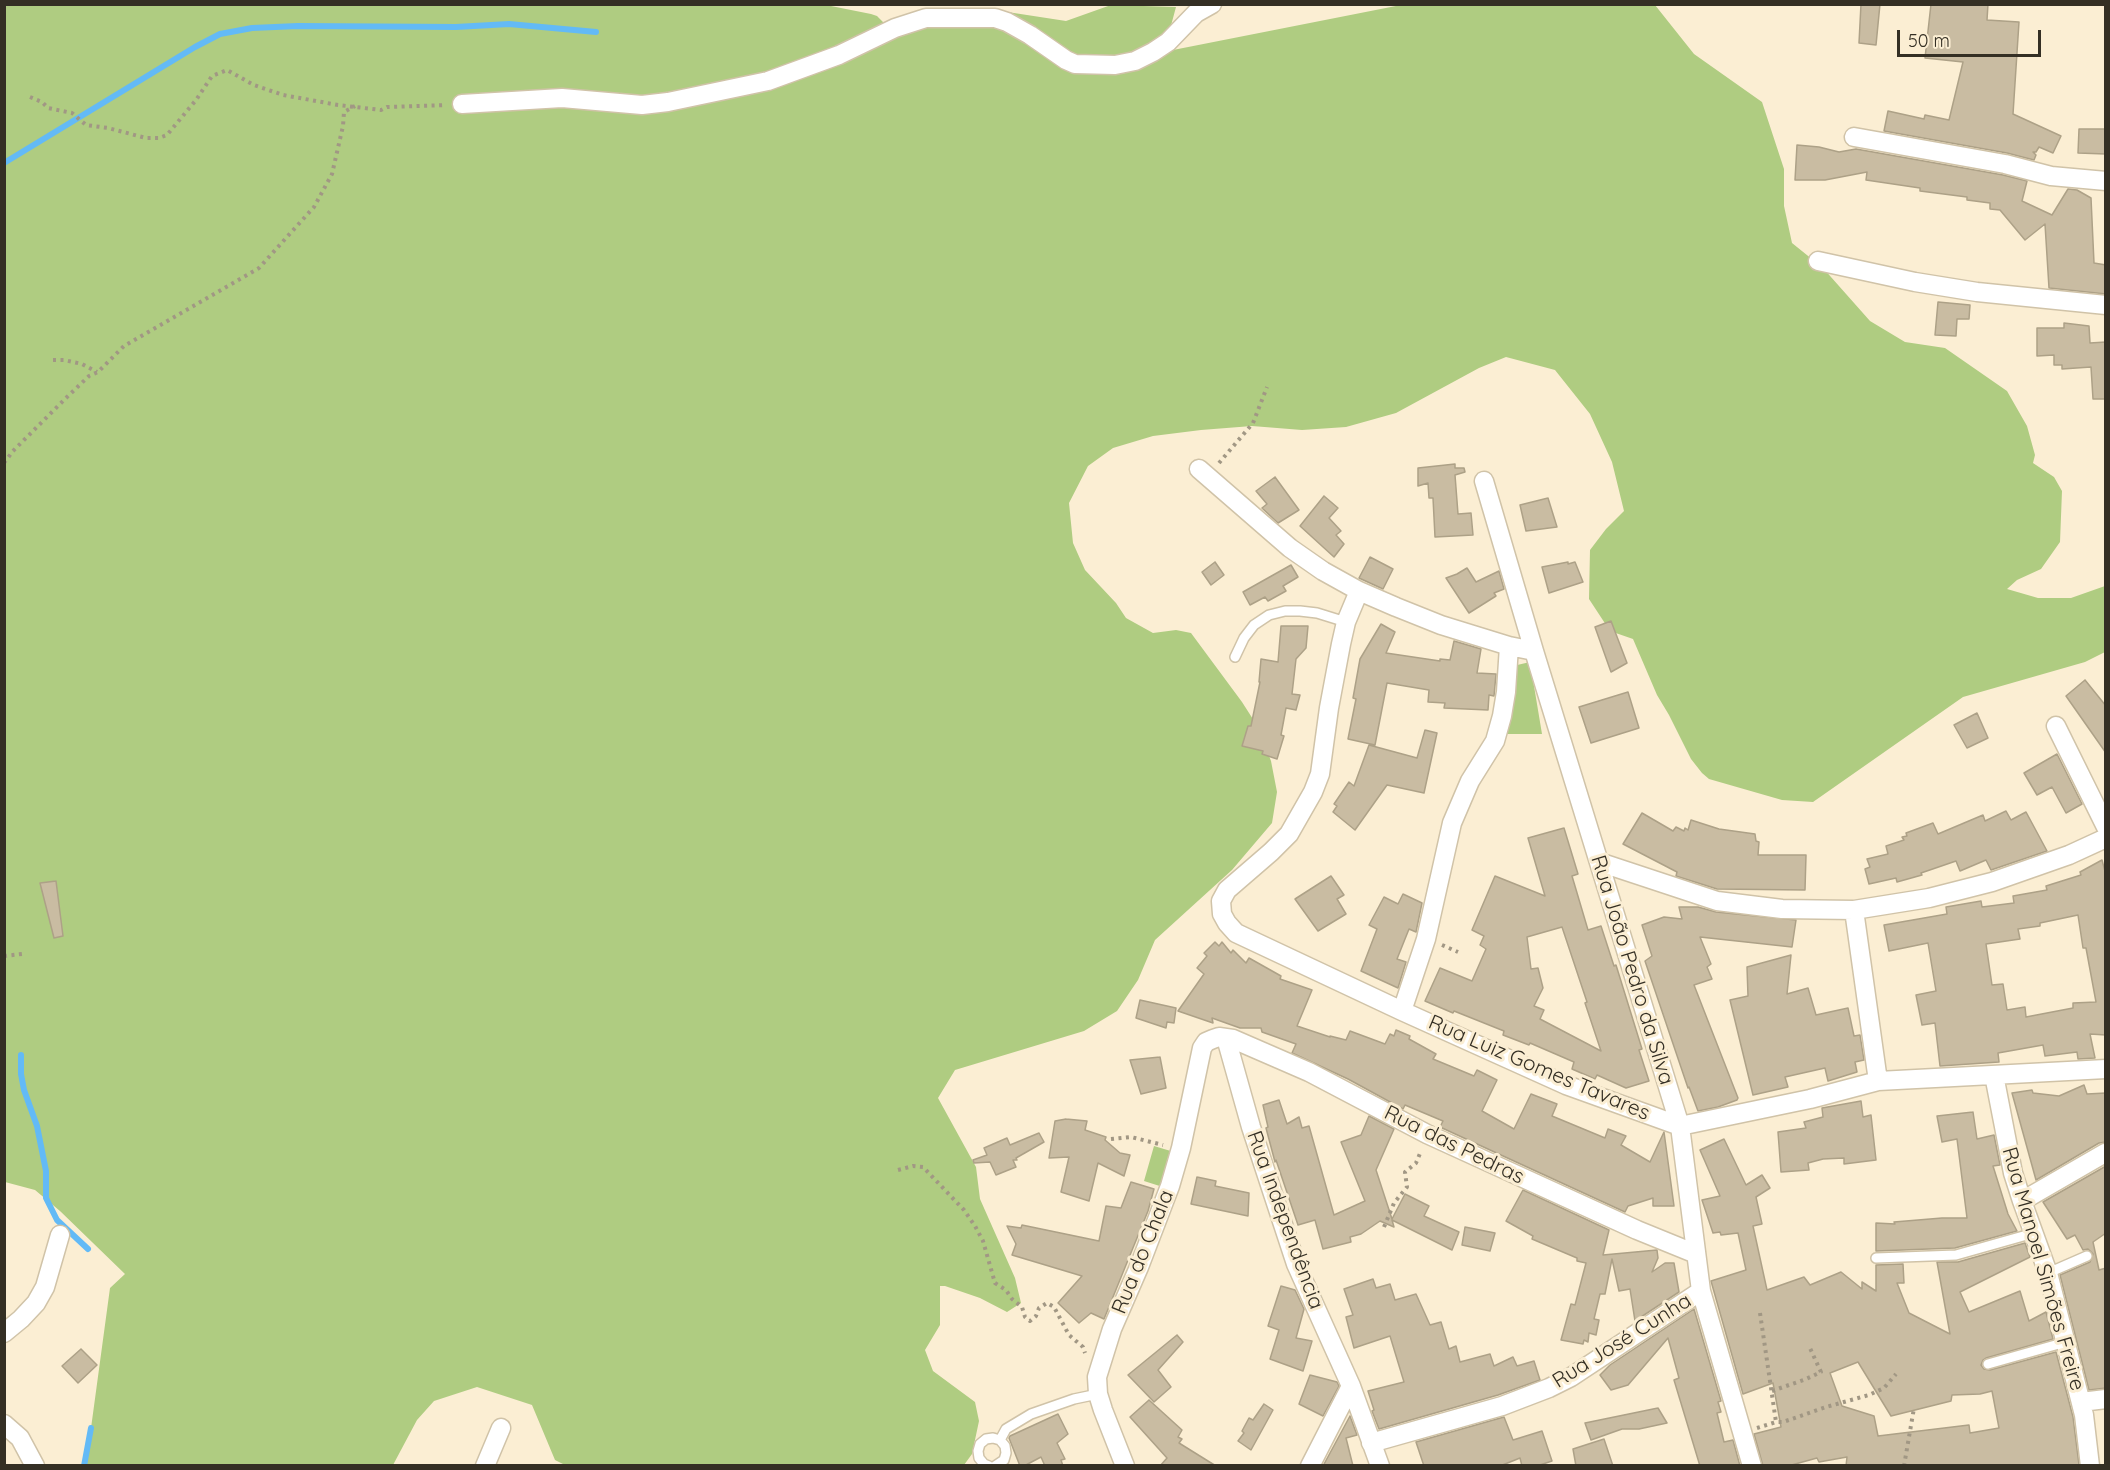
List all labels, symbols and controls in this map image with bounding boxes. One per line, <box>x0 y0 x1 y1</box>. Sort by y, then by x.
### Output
scale bar <box>1900 18 2044 56</box>
text: 50 m <box>1908 29 1950 52</box>
street label: Rua João Pedro da Silva <box>1585 852 1679 1088</box>
street label: Rua Luiz Gomes Tavares <box>1425 1010 1653 1126</box>
street label: Rua das Pedras <box>1380 1100 1528 1190</box>
street label: Rua Independência <box>1241 1127 1329 1313</box>
street label: Rua Manoel Simões Freire <box>1996 1144 2090 1394</box>
street label: Rua do Chala <box>1107 1186 1179 1318</box>
street label: Rua José Cunha <box>1548 1288 1696 1394</box>

